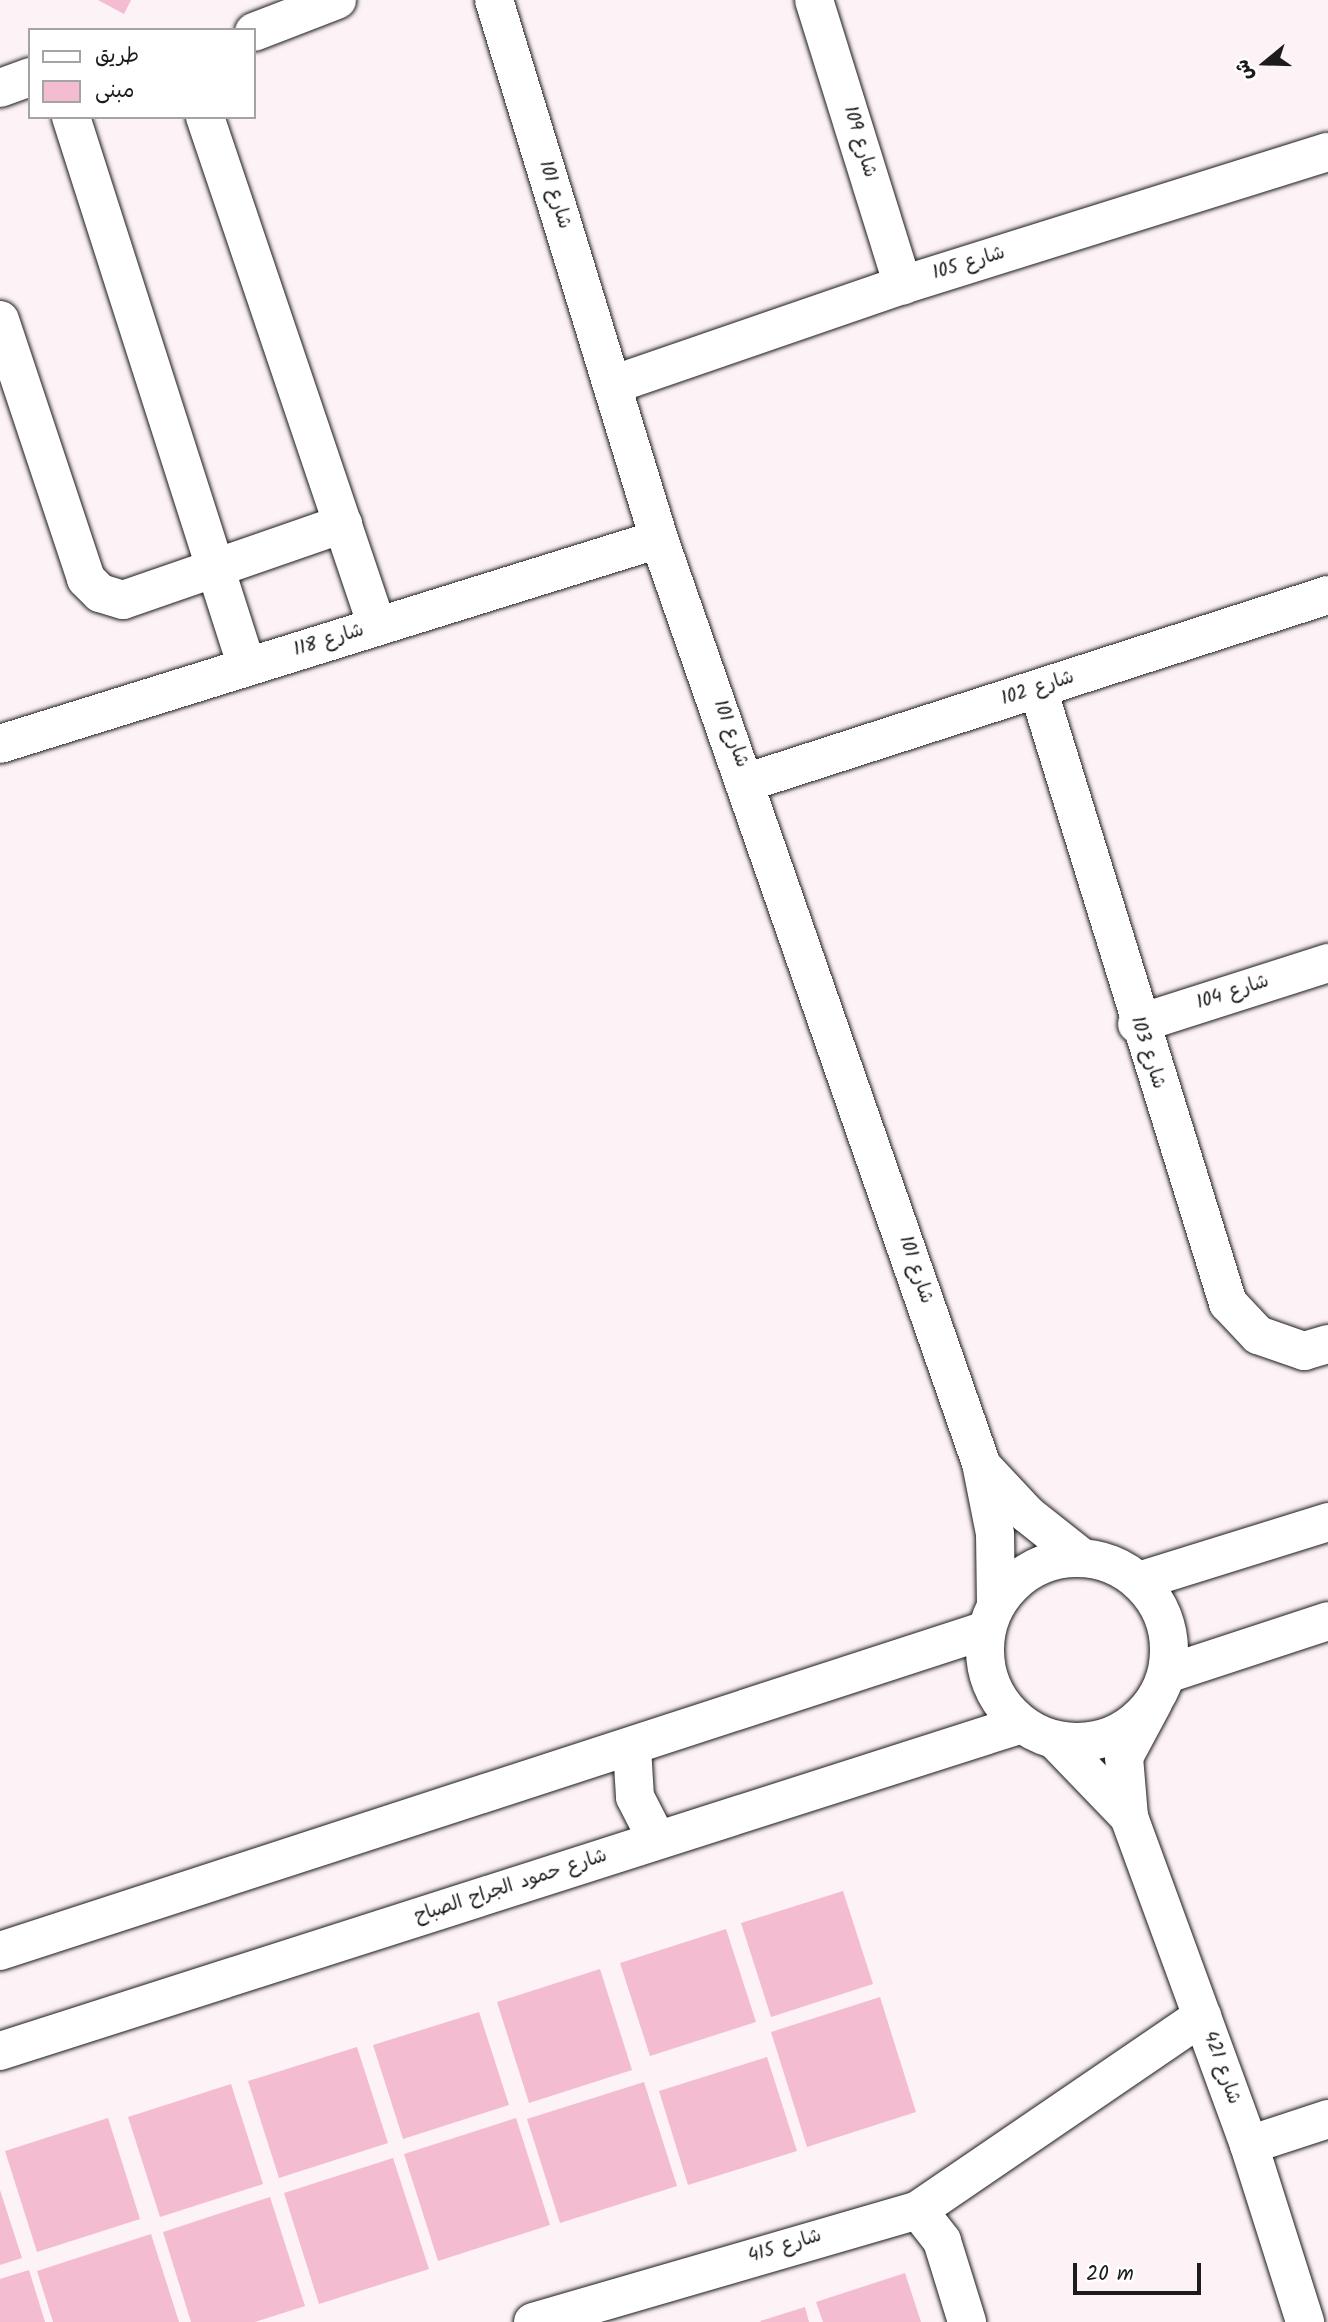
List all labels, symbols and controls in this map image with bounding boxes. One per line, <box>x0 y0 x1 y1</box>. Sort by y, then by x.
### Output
legend <box>28 28 256 119</box>
north arrow <box>1230 28 1300 98</box>
text: طريق <box>95 40 139 73</box>
text: ش <box>1228 55 1263 85</box>
text: مبنى <box>95 75 134 108</box>
street label: شارع 109 <box>837 104 881 180</box>
street label: شارع 101 <box>533 158 575 232</box>
street label: شارع 105 <box>930 242 1008 286</box>
street label: شارع 118 <box>291 620 367 662</box>
street label: شارع 102 <box>999 667 1077 711</box>
street label: شارع 101 <box>707 697 753 771</box>
street label: شارع 104 <box>1194 971 1272 1015</box>
street label: شارع 103 <box>1125 1014 1169 1092</box>
street label: شارع 101 <box>893 1233 937 1307</box>
street label: شارع حمود الجراح الصباح <box>412 1845 610 1929</box>
street label: شارع 421 <box>1197 2028 1245 2108</box>
street label: شارع 415 <box>746 2225 824 2269</box>
scale bar <box>1076 2248 1204 2292</box>
text: 20 m <box>1086 2258 1134 2291</box>

